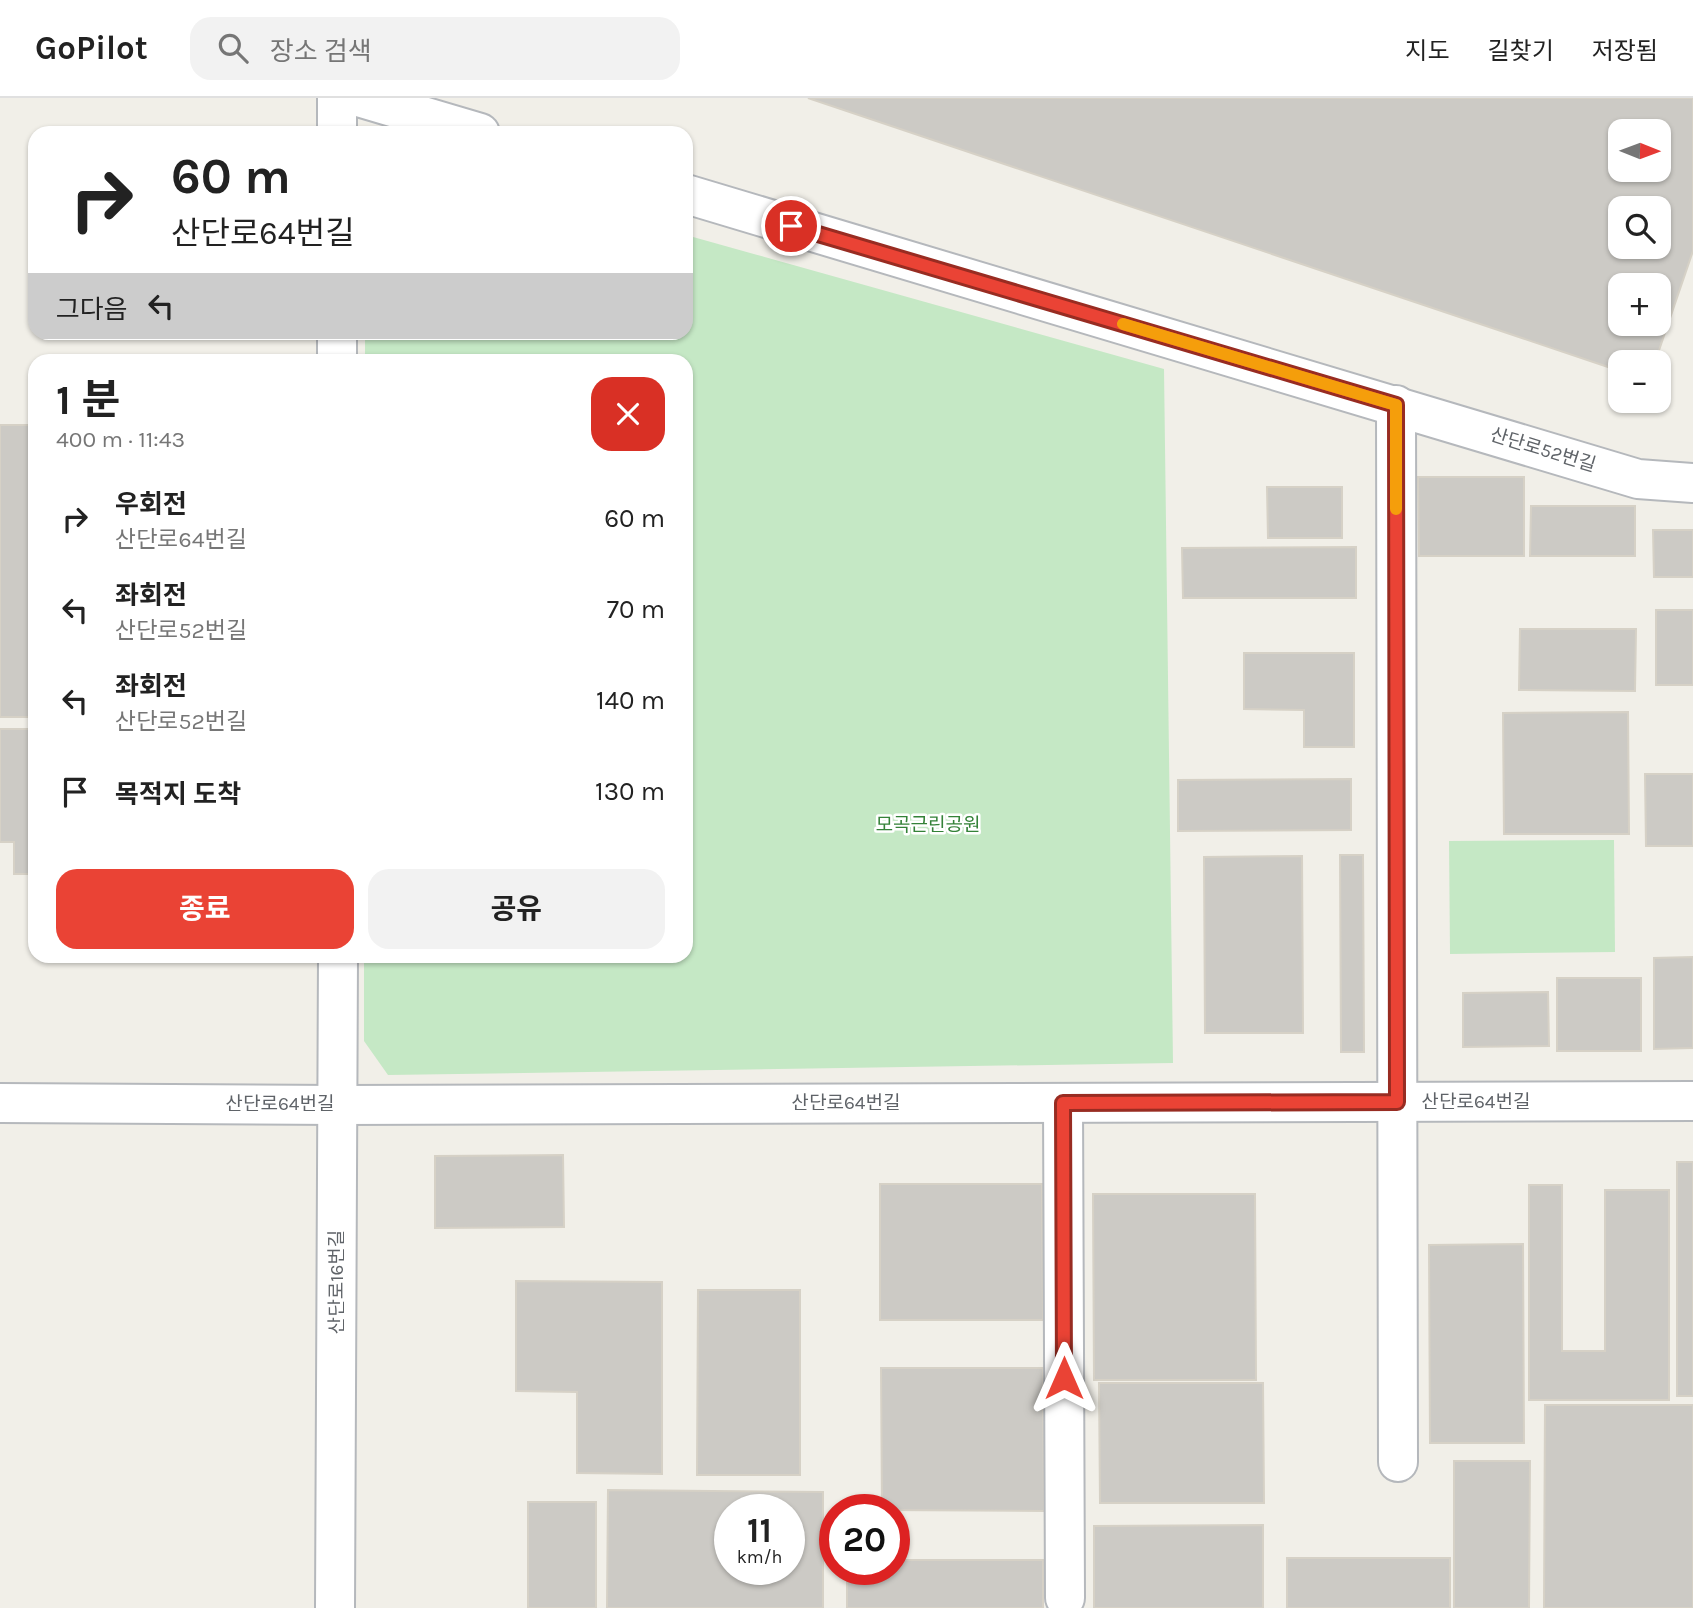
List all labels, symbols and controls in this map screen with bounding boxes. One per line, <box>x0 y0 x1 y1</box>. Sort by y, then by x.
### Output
search box <box>190 17 680 80</box>
text: GoPilot <box>35 29 148 67</box>
icon: search <box>214 29 252 67</box>
text: 장소 검색 <box>270 36 372 67</box>
text: 지도 <box>1405 37 1450 65</box>
text: 길찾기 <box>1488 37 1554 65</box>
text: 저장됨 <box>1592 37 1658 65</box>
north arrow <box>1608 119 1671 182</box>
map controls <box>1608 119 1671 413</box>
text: 60 m <box>171 148 291 205</box>
icon: right <box>56 154 147 245</box>
pin <box>761 196 821 256</box>
button: search <box>1608 196 1671 259</box>
icon: arrive <box>772 207 810 245</box>
text: 산단로64번길 <box>171 215 354 252</box>
button: + <box>1608 273 1671 336</box>
icon: left <box>142 287 180 325</box>
text: 그다음 <box>56 294 128 325</box>
button: − <box>1608 350 1671 413</box>
text: 1 분 <box>56 375 120 425</box>
button: close <box>591 377 665 451</box>
street label: 산단로52번길 <box>1488 424 1598 476</box>
text: 400 m · 11:43 <box>56 426 185 453</box>
text: 우회전 <box>115 489 187 520</box>
icon: right <box>56 500 94 538</box>
text: 60 m <box>604 503 665 534</box>
text: 산단로64번길 <box>115 526 247 553</box>
text: 좌회전 <box>115 580 187 611</box>
icon: left <box>56 591 94 629</box>
text: 70 m <box>607 594 665 625</box>
text: 산단로52번길 <box>115 617 247 644</box>
text: 좌회전 <box>115 671 187 702</box>
icon: left <box>56 682 94 720</box>
text: 140 m <box>596 685 665 716</box>
text: 산단로52번길 <box>115 708 247 735</box>
icon: arrive <box>56 773 94 811</box>
text: 130 m <box>595 776 665 807</box>
text: 목적지 도착 <box>115 779 241 810</box>
park label: 모곡근린공원 <box>876 814 980 836</box>
button: 종료 <box>56 869 354 949</box>
button: 공유 <box>368 869 665 949</box>
street label: 산단로64번길 <box>1422 1091 1530 1113</box>
street label: 산단로64번길 <box>792 1092 900 1114</box>
street label: 산단로64번길 <box>226 1093 334 1115</box>
street label: 산단로16번길 <box>326 1230 348 1334</box>
position arrow <box>1027 1341 1101 1415</box>
speed limit sign: 20 <box>819 1494 910 1585</box>
text: 11 <box>747 1510 772 1551</box>
text: km/h <box>737 1546 782 1568</box>

